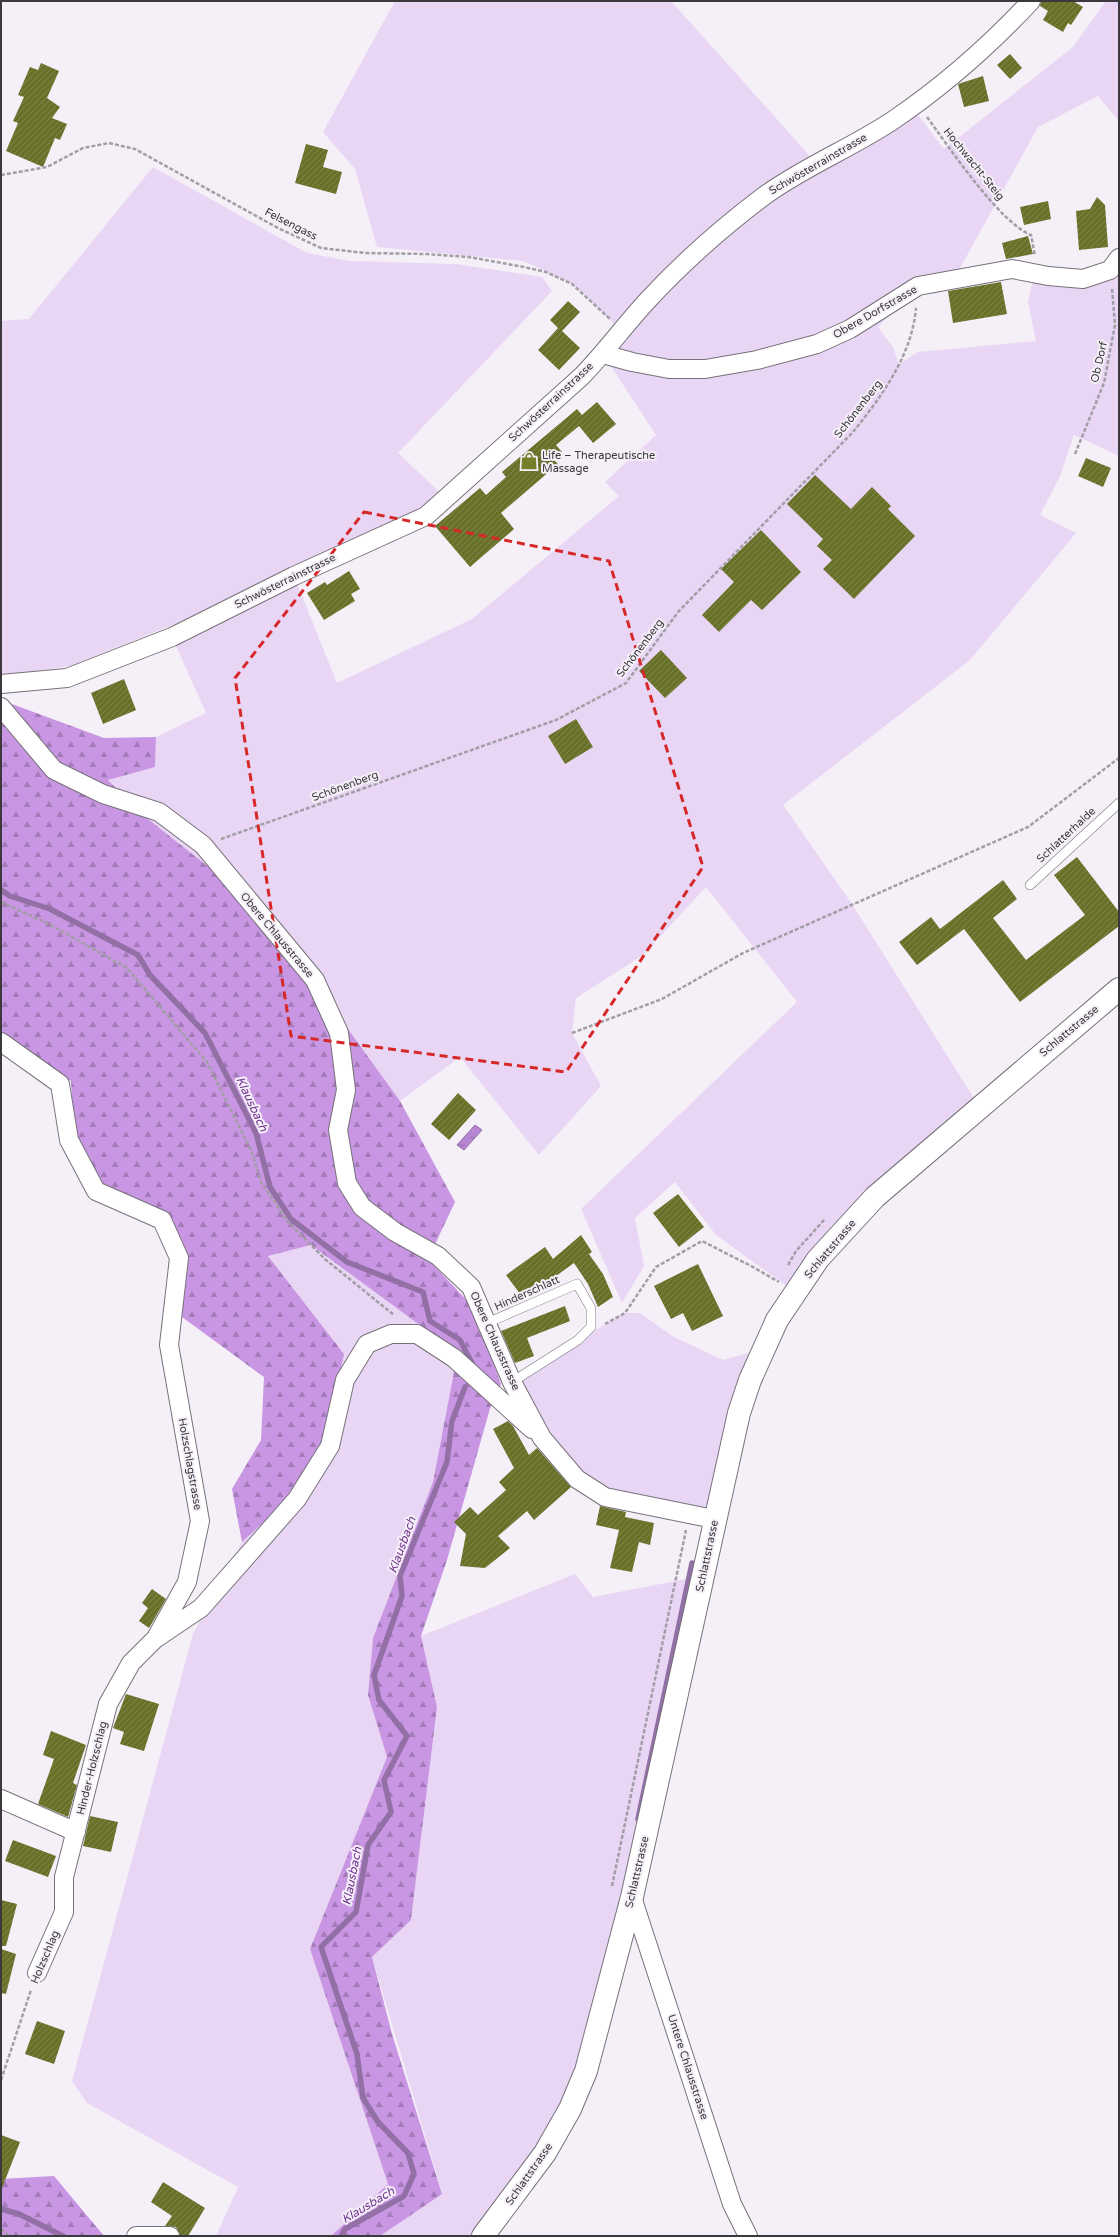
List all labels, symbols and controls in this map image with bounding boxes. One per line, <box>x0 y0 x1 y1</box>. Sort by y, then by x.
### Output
street label: Hochwacht-Steig <box>941 125 1007 203</box>
street label: Schwösterrainstrasse <box>767 131 869 197</box>
street label: Felsengass <box>263 205 319 243</box>
street label: Obere Dorfstrasse <box>831 283 919 341</box>
street label: Ob Dorf <box>1088 339 1110 384</box>
street label: Schwösterrainstrasse <box>506 359 596 445</box>
street label: Schönenberg <box>831 377 885 441</box>
place label: Life – Therapeutische Massage <box>542 449 655 475</box>
shop icon: Life – Therapeutische Massage <box>519 451 539 471</box>
street label: Schwösterrainstrasse <box>232 551 338 611</box>
street label: Schönenberg <box>614 616 666 680</box>
street label: Schönenberg <box>310 768 380 804</box>
street label: Schlatterhalde <box>1034 804 1098 866</box>
street label: Obere Chlausstrasse <box>238 890 316 980</box>
street label: Schlattstrasse <box>1037 1003 1101 1059</box>
water label: Klausbach <box>233 1074 271 1134</box>
street label: Schlattstrasse <box>802 1217 858 1281</box>
street label: Hinderschlatt <box>492 1273 562 1313</box>
street label: Obere Chlausstrasse <box>467 1290 523 1392</box>
street label: Holzschlagstrasse <box>175 1417 205 1511</box>
water label: Klausbach <box>385 1514 419 1575</box>
street label: Schlattstrasse <box>693 1519 721 1593</box>
street label: Hinder-Holzschlag <box>74 1720 110 1816</box>
street label: Schlattstrasse <box>622 1835 652 1909</box>
water label: Klausbach <box>340 1845 365 1906</box>
street label: Holzschlag <box>28 1928 62 1986</box>
street label: Untere Chlausstrasse <box>665 2013 711 2121</box>
street label: Schlattstrasse <box>503 2140 555 2208</box>
water label: Klausbach <box>339 2183 397 2226</box>

